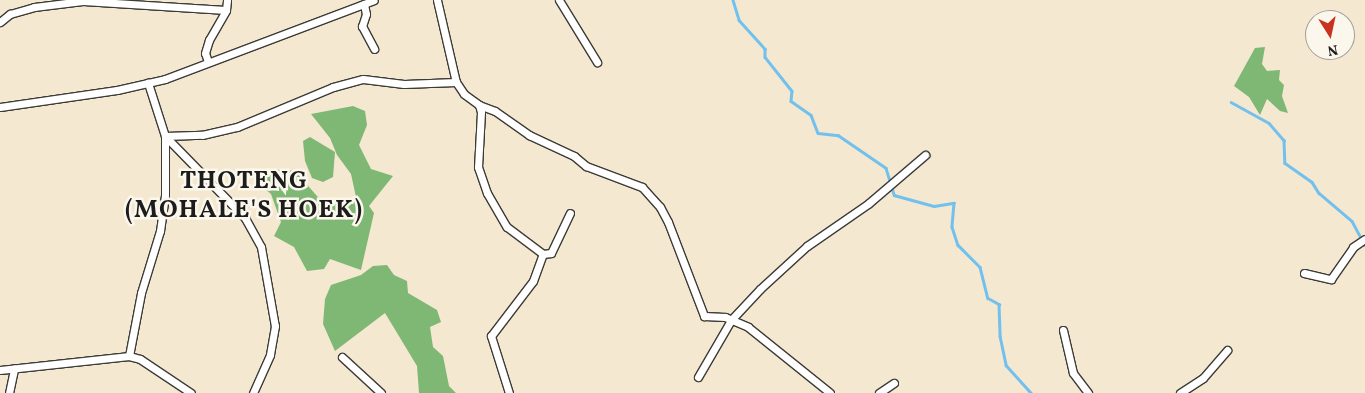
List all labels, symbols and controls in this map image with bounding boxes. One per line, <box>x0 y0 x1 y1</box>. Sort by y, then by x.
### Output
north arrow <box>1305 10 1355 60</box>
text: N <box>1326 39 1339 60</box>
district label: THOTENG (MOHALE'S HOEK) <box>123 168 365 227</box>

